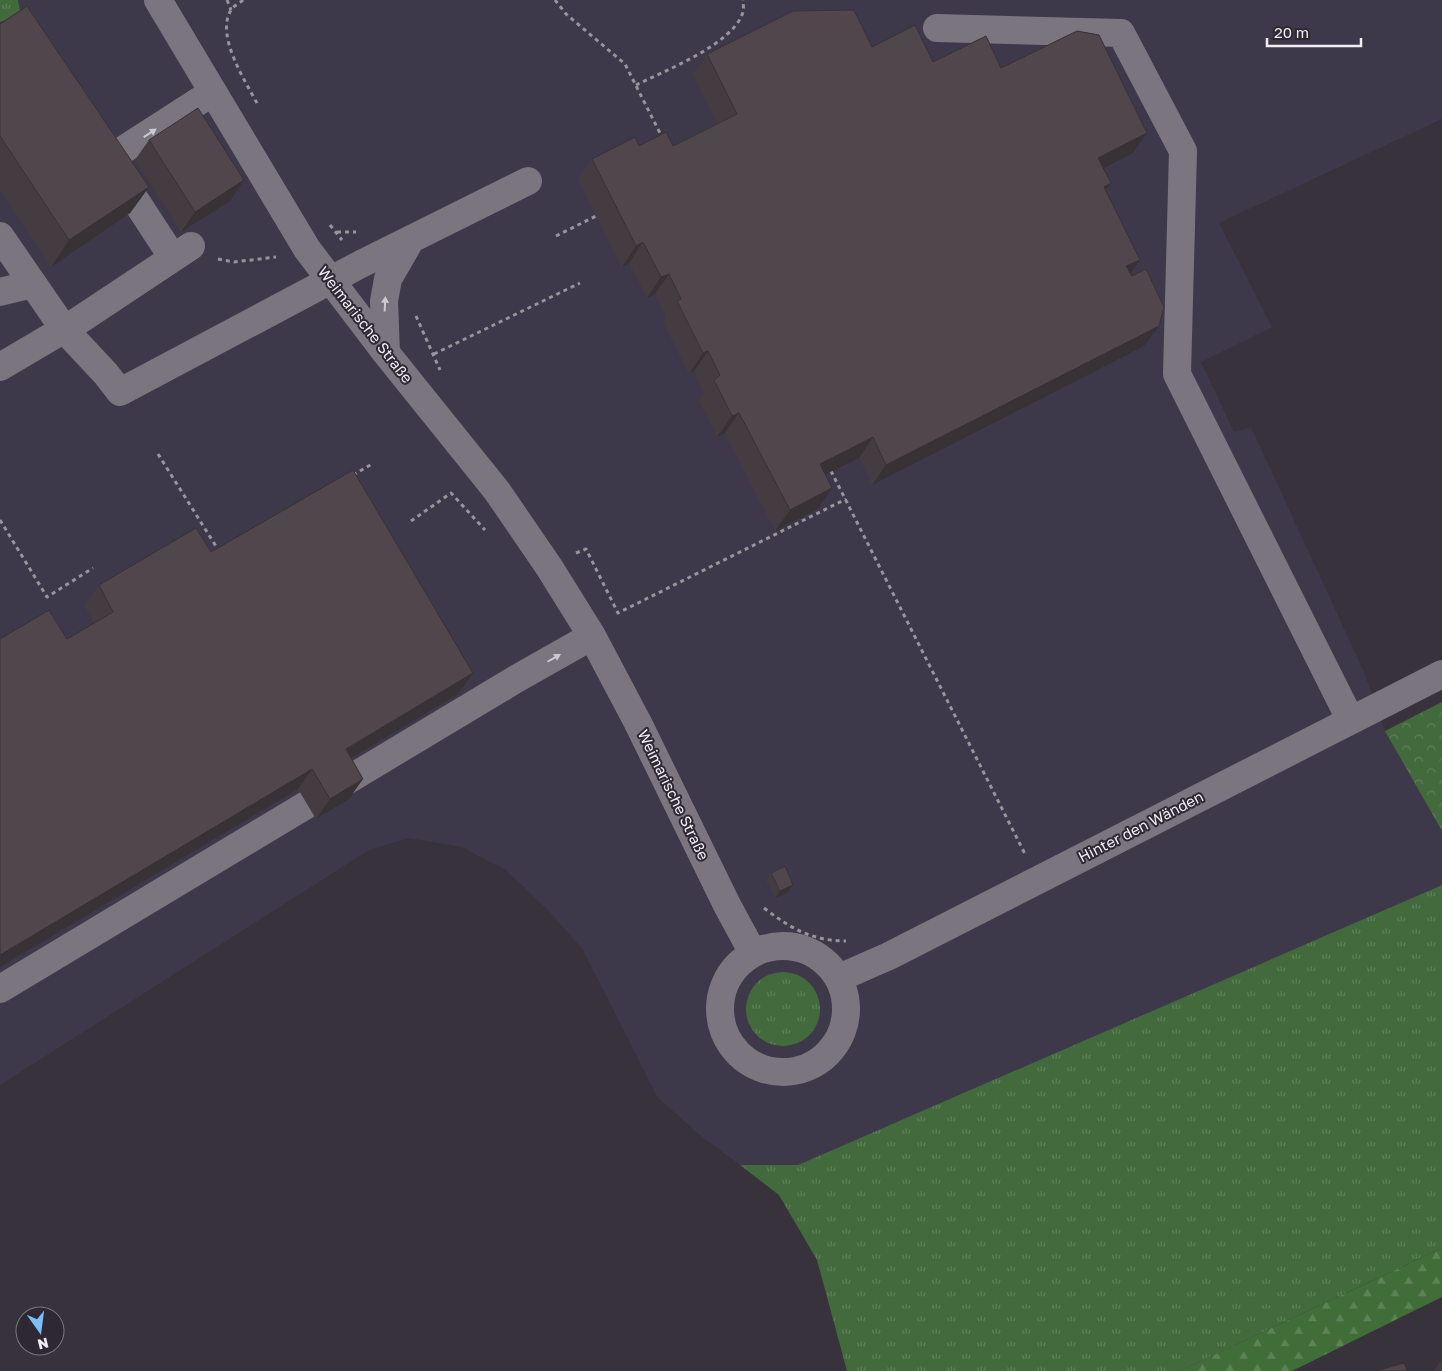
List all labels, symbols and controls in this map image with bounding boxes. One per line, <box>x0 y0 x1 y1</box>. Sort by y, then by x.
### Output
scale bar <box>1267 15 1361 47</box>
text: 20 m <box>1274 23 1309 41</box>
one-way arrow <box>143 128 156 137</box>
street label: Weimarische Straße <box>315 263 417 386</box>
one-way arrow <box>381 296 389 312</box>
one-way arrow <box>546 654 561 662</box>
street label: Weimarische Straße <box>635 726 713 863</box>
street label: Hinter den Wänden <box>1075 787 1206 865</box>
north arrow <box>15 1306 65 1356</box>
text: N <box>36 1335 50 1354</box>

